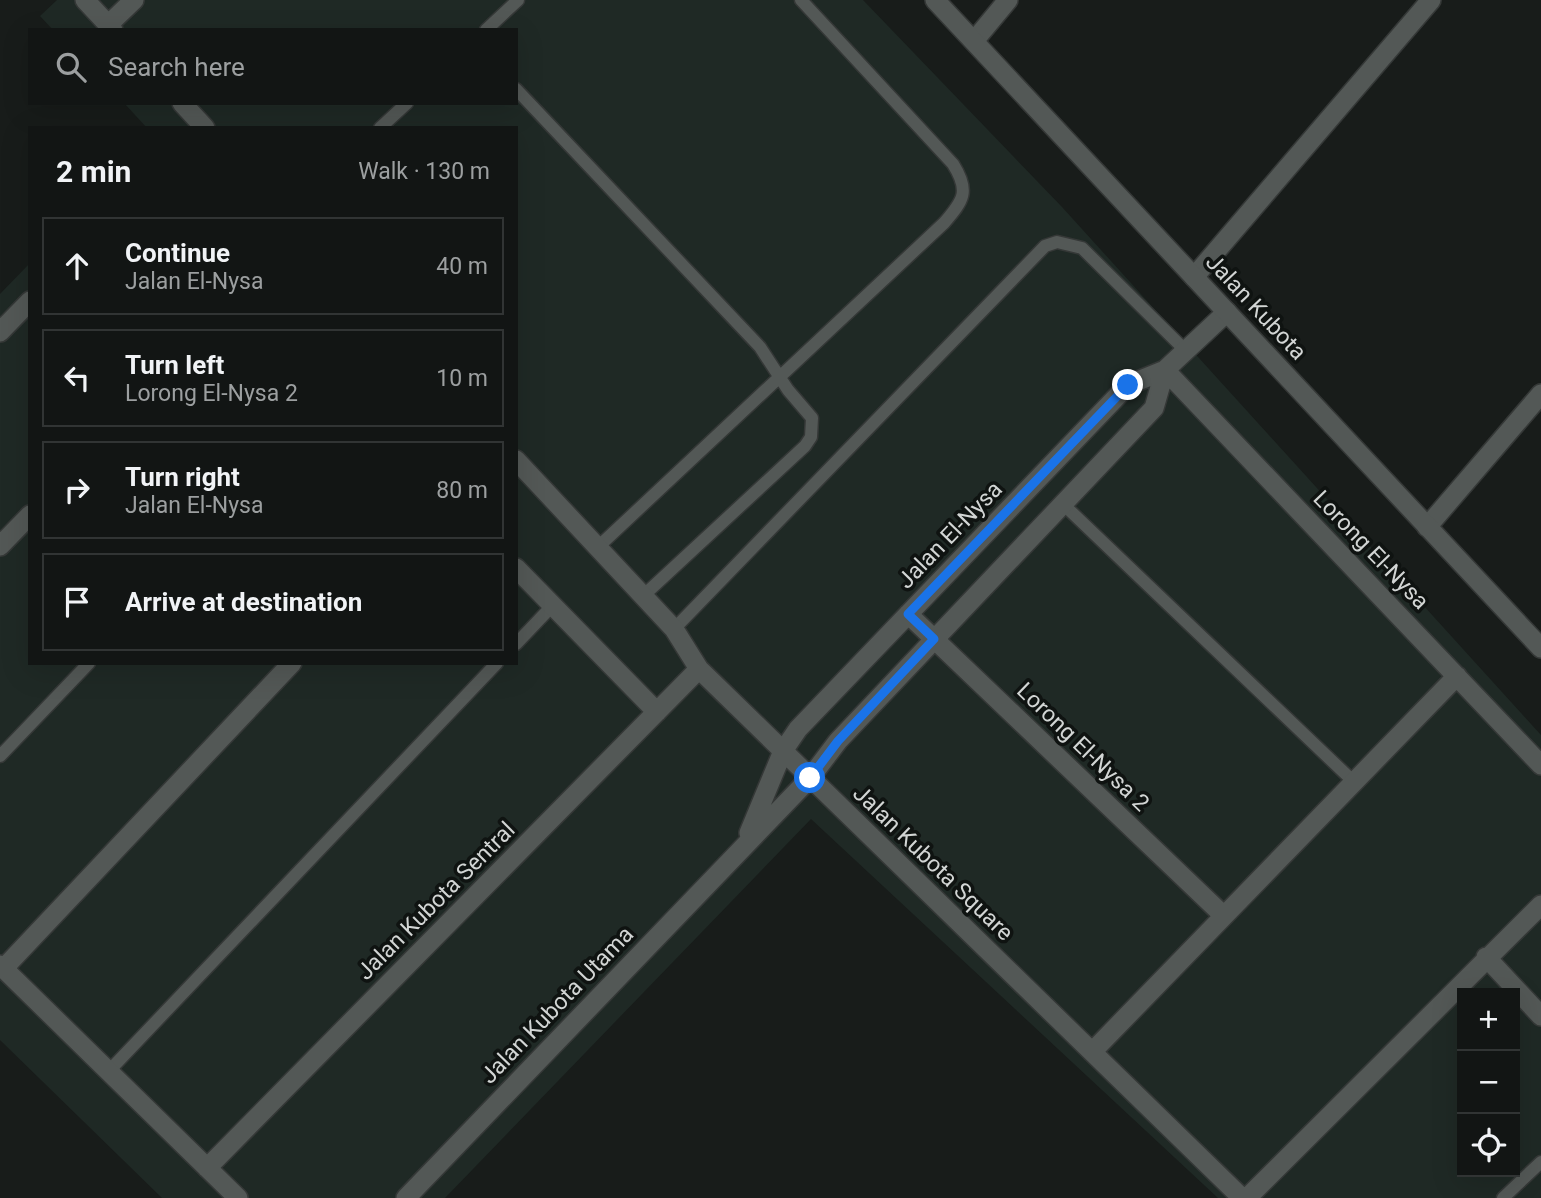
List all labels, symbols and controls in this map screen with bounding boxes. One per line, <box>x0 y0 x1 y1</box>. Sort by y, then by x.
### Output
search box <box>28 28 518 105</box>
icon: search <box>52 48 90 86</box>
text: Search here <box>108 52 245 82</box>
text: 2 min <box>56 154 131 189</box>
text: Walk · 130 m <box>358 158 490 185</box>
text: Continue <box>125 238 230 268</box>
icon: ahead <box>58 247 96 285</box>
street label: Jalan Kubota <box>1200 249 1312 365</box>
text: 40 m <box>436 253 488 280</box>
text: Jalan El-Nysa <box>125 268 263 295</box>
text: Turn left <box>125 350 224 380</box>
icon: left <box>58 359 96 397</box>
text: 10 m <box>436 365 488 392</box>
route end <box>1112 369 1143 400</box>
text: Lorong El-Nysa 2 <box>125 380 298 407</box>
text: Turn right <box>125 462 240 492</box>
icon: right <box>58 471 96 509</box>
street label: Jalan El-Nysa <box>892 476 1008 594</box>
text: 80 m <box>436 477 488 504</box>
street label: Lorong El-Nysa <box>1308 485 1434 615</box>
text: Jalan El-Nysa <box>125 492 263 519</box>
icon: arrive <box>58 583 96 621</box>
text: Arrive at destination <box>125 587 362 617</box>
street label: Lorong El-Nysa 2 <box>1011 677 1155 817</box>
route start <box>794 762 825 793</box>
street label: Jalan Kubota Square <box>847 780 1019 946</box>
street label: Jalan Kubota Sentral <box>352 817 520 985</box>
street label: Jalan Kubota Utama <box>475 921 639 1089</box>
map controls <box>1457 988 1520 1177</box>
button: + <box>1457 988 1520 1051</box>
button: − <box>1457 1051 1520 1114</box>
button: locate <box>1457 1114 1520 1177</box>

